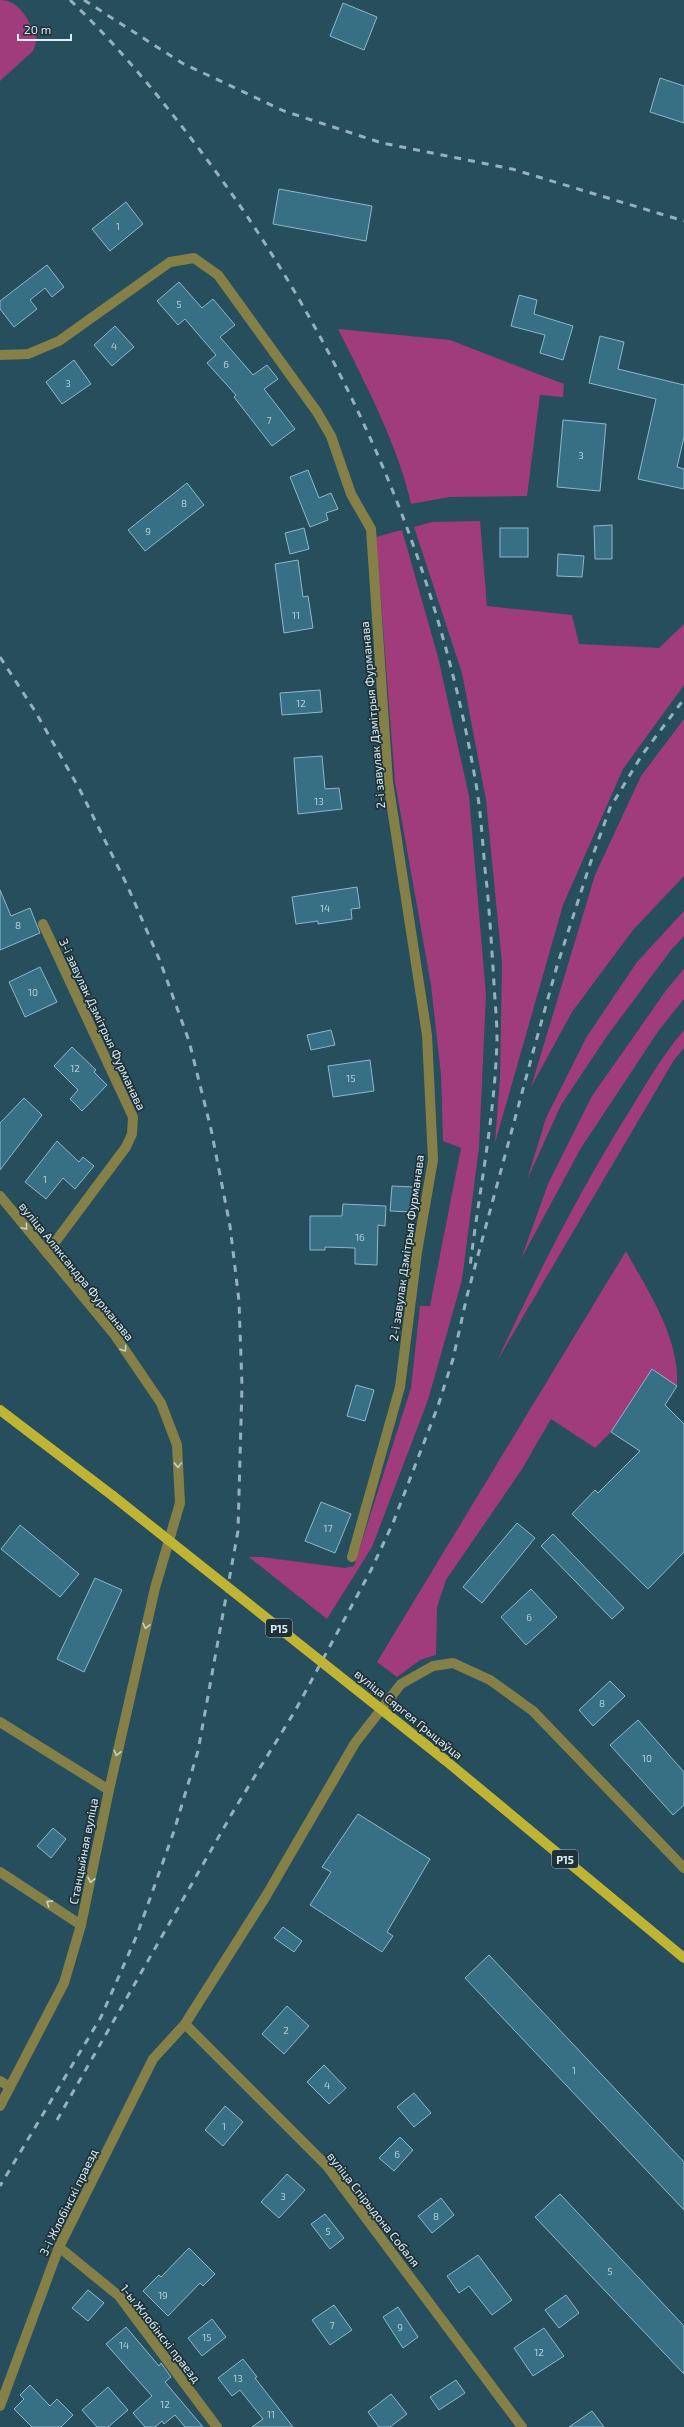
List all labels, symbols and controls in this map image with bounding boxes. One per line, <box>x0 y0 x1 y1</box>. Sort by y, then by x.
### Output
scale bar <box>18 16 71 42</box>
text: 20 m <box>24 22 51 36</box>
house number: 1 <box>116 220 120 232</box>
house number: 5 <box>176 298 182 310</box>
house number: 4 <box>111 340 117 352</box>
house number: 6 <box>223 358 229 370</box>
house number: 3 <box>65 377 71 389</box>
house number: 7 <box>266 414 272 426</box>
house number: 3 <box>578 449 584 461</box>
house number: 8 <box>181 497 187 509</box>
house number: 9 <box>145 525 151 537</box>
house number: 11 <box>292 609 300 621</box>
street label: 2-і завулак Дзмітрыя Фурманава <box>357 621 388 809</box>
house number: 12 <box>296 697 306 709</box>
house number: 13 <box>314 795 324 807</box>
house number: 14 <box>320 902 330 914</box>
house number: 8 <box>15 919 21 931</box>
street label: 3-і завулак Дзмітрыя Фурманава <box>56 936 149 1113</box>
house number: 10 <box>28 986 38 998</box>
house number: 12 <box>70 1062 80 1074</box>
house number: 15 <box>346 1072 356 1084</box>
street label: 2-і завулак Дзмітрыя Фурманава <box>386 1154 427 1342</box>
house number: 1 <box>43 1173 47 1185</box>
street label: вуліца Аляксандра Фурманава <box>16 1199 137 1344</box>
one-way arrow <box>20 1222 27 1229</box>
house number: 16 <box>355 1231 365 1243</box>
one-way arrow <box>119 1345 127 1352</box>
one-way arrow <box>174 1462 182 1468</box>
house number: 17 <box>323 1522 333 1534</box>
house number: 6 <box>526 1611 532 1623</box>
road number: Р15 <box>266 1619 292 1637</box>
one-way arrow <box>143 1623 151 1629</box>
street label: вуліца Сяргея Грыцаўца <box>352 1666 466 1763</box>
house number: 8 <box>599 1697 605 1709</box>
one-way arrow <box>114 1750 122 1756</box>
house number: 10 <box>642 1752 652 1764</box>
street label: Станцыйная вуліца <box>66 1797 101 1906</box>
road number: Р15 <box>552 1850 578 1868</box>
one-way arrow <box>87 1877 95 1883</box>
one-way arrow <box>46 1901 53 1908</box>
house number: 2 <box>283 2024 289 2036</box>
house number: 1 <box>572 2064 576 2076</box>
house number: 4 <box>324 2079 330 2091</box>
house number: 1 <box>222 2120 226 2132</box>
street label: 3-і Жлобінскі праезд <box>36 2146 100 2258</box>
house number: 6 <box>394 2148 400 2160</box>
street label: вуліца Спірыдона Собаля <box>324 2149 423 2270</box>
house number: 3 <box>280 2190 286 2202</box>
house number: 8 <box>433 2210 439 2222</box>
house number: 5 <box>325 2225 331 2237</box>
house number: 5 <box>607 2265 613 2277</box>
street label: 1-ы Жлобінскі праезд <box>118 2281 204 2385</box>
house number: 19 <box>158 2289 168 2301</box>
house number: 7 <box>329 2319 335 2331</box>
house number: 9 <box>397 2321 403 2333</box>
house number: 15 <box>202 2331 212 2343</box>
house number: 14 <box>119 2339 129 2351</box>
house number: 12 <box>534 2346 544 2358</box>
house number: 13 <box>233 2372 243 2384</box>
house number: 12 <box>160 2398 170 2410</box>
house number: 11 <box>267 2408 275 2420</box>

